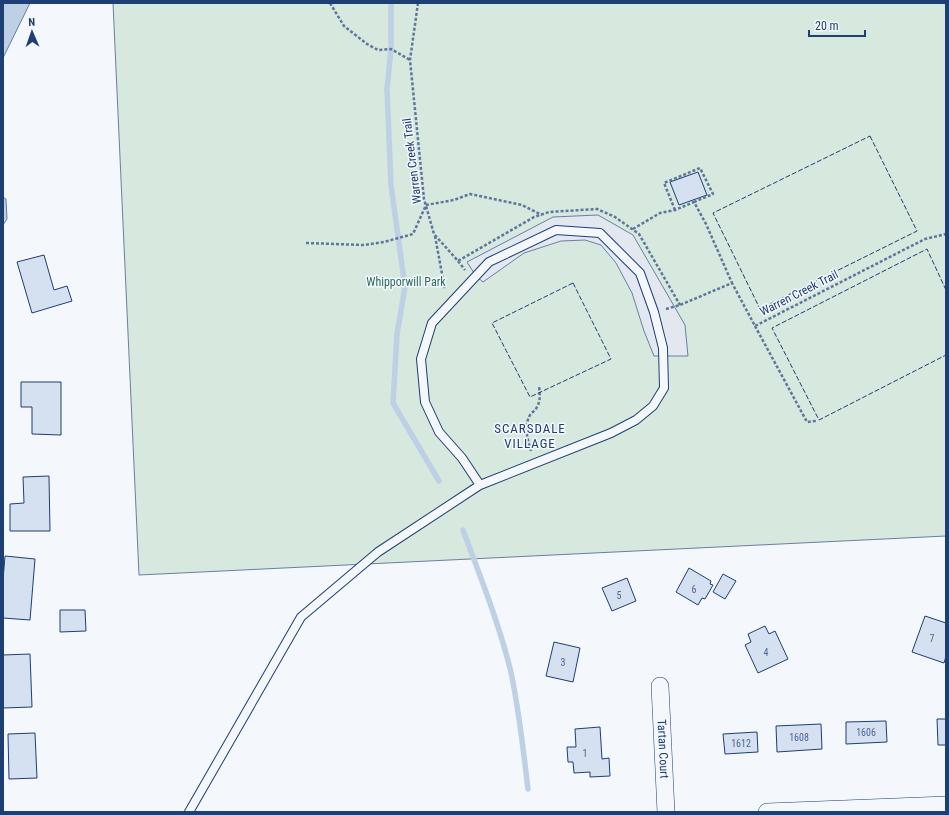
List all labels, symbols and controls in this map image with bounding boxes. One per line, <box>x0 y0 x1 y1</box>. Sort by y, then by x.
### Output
north arrow <box>12 12 52 52</box>
scale bar <box>809 12 865 38</box>
text: N <box>28 16 36 29</box>
text: 20 m <box>815 19 839 33</box>
street label: Warren Creek Trail <box>400 117 424 205</box>
street label: Warren Creek Trail <box>757 267 841 319</box>
park label: Whipporwill Park <box>366 275 446 289</box>
district label: SCARSDALE VILLAGE <box>494 421 566 451</box>
house number: 6 <box>692 584 697 595</box>
house number: 5 <box>617 590 622 601</box>
house number: 7 <box>930 633 935 644</box>
house number: 4 <box>764 647 769 658</box>
house number: 3 <box>561 657 566 668</box>
street label: Tartan Court <box>655 719 671 779</box>
house number: 1606 <box>856 727 876 738</box>
house number: 1608 <box>789 732 809 743</box>
house number: 1612 <box>731 738 751 749</box>
house number: 1 <box>583 748 587 759</box>

